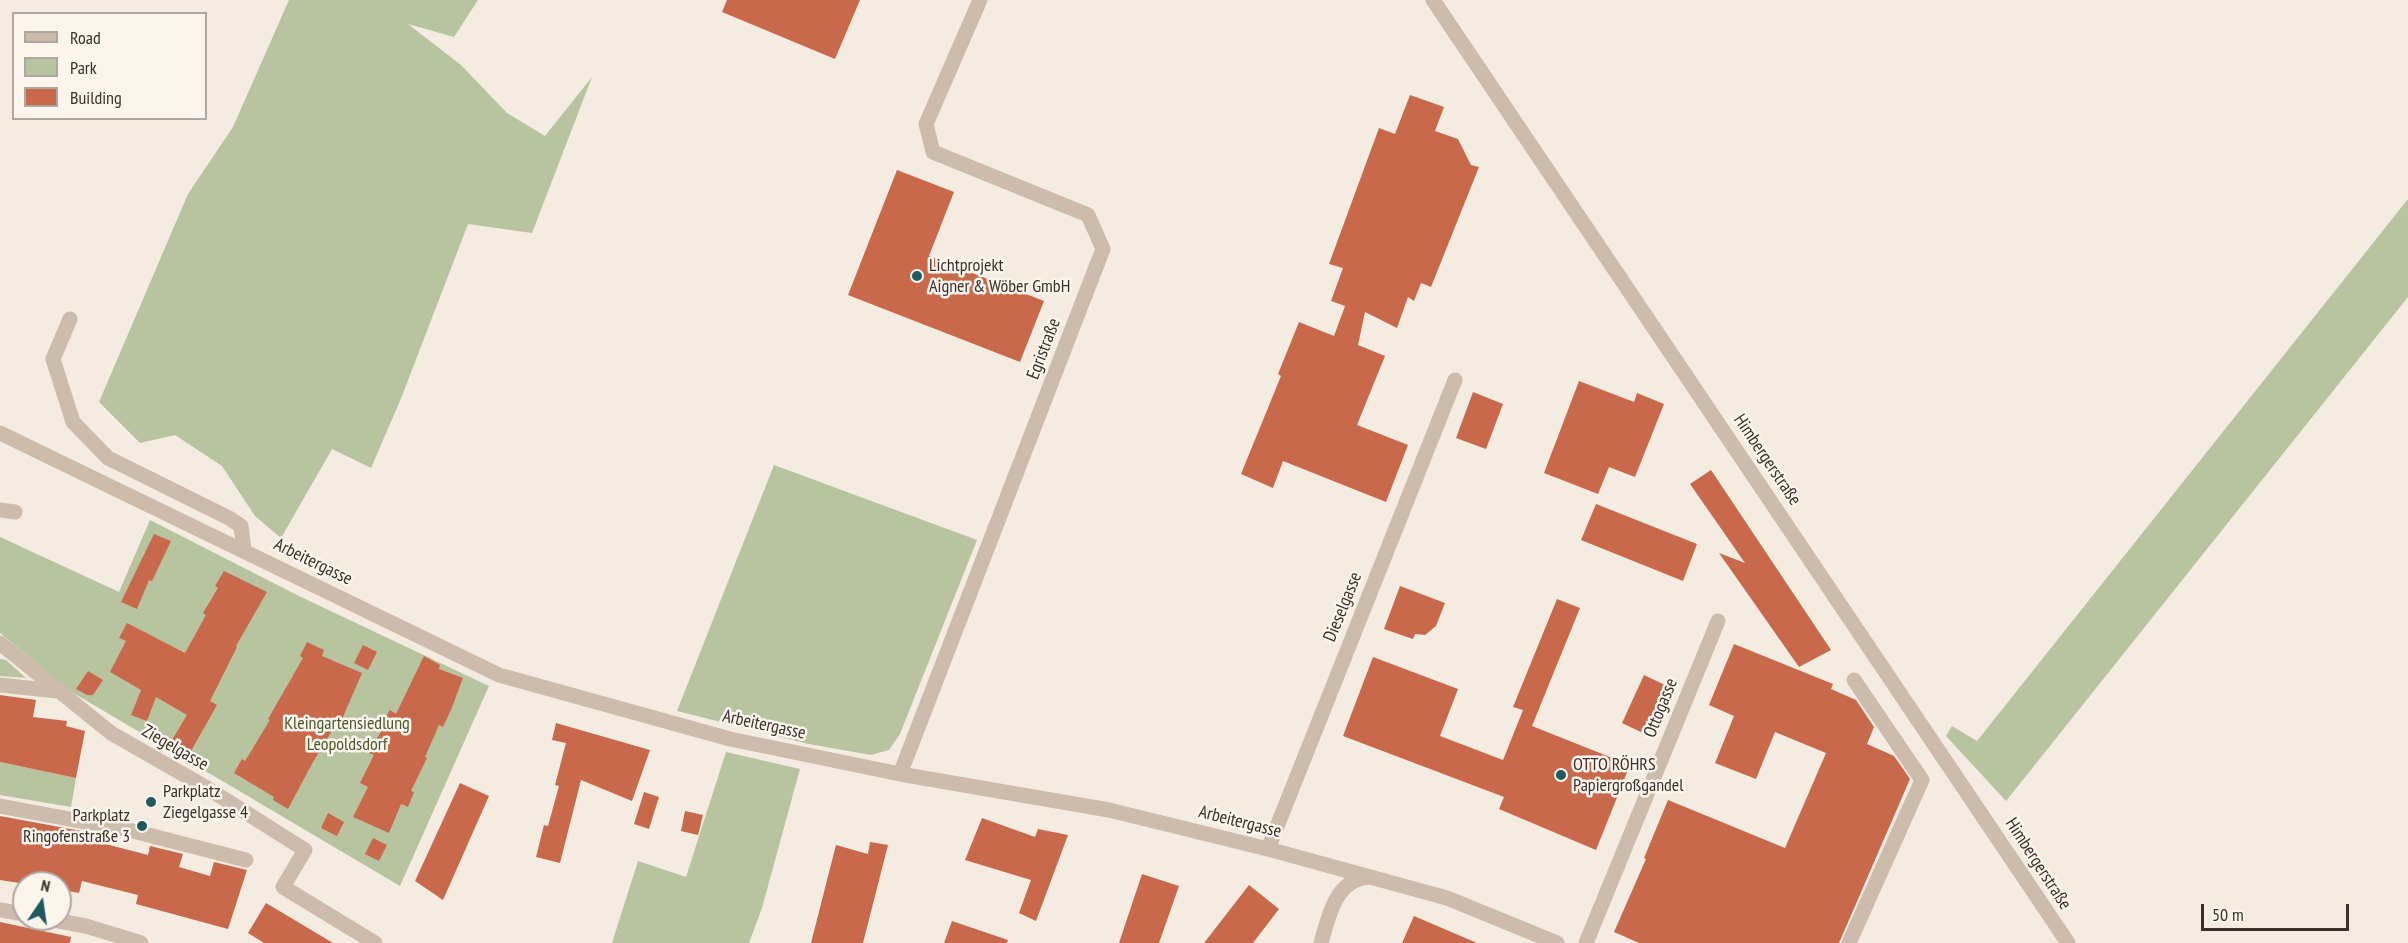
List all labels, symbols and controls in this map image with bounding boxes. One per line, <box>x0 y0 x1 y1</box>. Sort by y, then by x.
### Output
legend <box>12 12 207 120</box>
text: Road <box>70 26 101 49</box>
text: Park <box>70 56 97 79</box>
text: Building <box>70 86 122 109</box>
place label: Lichtprojekt Aigner & Wöber GmbH <box>929 255 1070 298</box>
marker: Lichtprojekt Aigner & Wöber GmbH <box>910 269 924 283</box>
street label: Egristraße <box>1022 315 1066 383</box>
street label: Himbergerstraße <box>1729 410 1805 510</box>
street label: Arbeitergasse <box>270 534 356 590</box>
street label: Dieselgasse <box>1319 569 1367 645</box>
street label: Ottogasse <box>1639 675 1683 741</box>
street label: Arbeitergasse <box>721 706 807 744</box>
park label: Kleingartensiedlung Leopoldsdorf <box>284 713 410 756</box>
street label: Ziegelgasse <box>138 720 212 776</box>
place label: OTTO RÖHRS Papiergroßgandel <box>1573 754 1684 796</box>
marker: OTTO RÖHRS Papiergroßgandel <box>1554 768 1568 782</box>
place label: Parkplatz Ziegelgasse 4 <box>163 781 248 824</box>
marker: Parkplatz Ziegelgasse 4 <box>144 795 158 809</box>
street label: Arbeitergasse <box>1196 801 1284 843</box>
place label: Parkplatz Ringofenstraße 3 <box>23 805 130 848</box>
street label: Himbergerstraße <box>2000 814 2076 914</box>
marker: Parkplatz Ringofenstraße 3 <box>135 819 149 833</box>
north arrow <box>12 871 72 931</box>
text: N <box>39 875 52 896</box>
scale bar <box>2204 892 2352 930</box>
text: 50 m <box>2212 903 2244 926</box>

